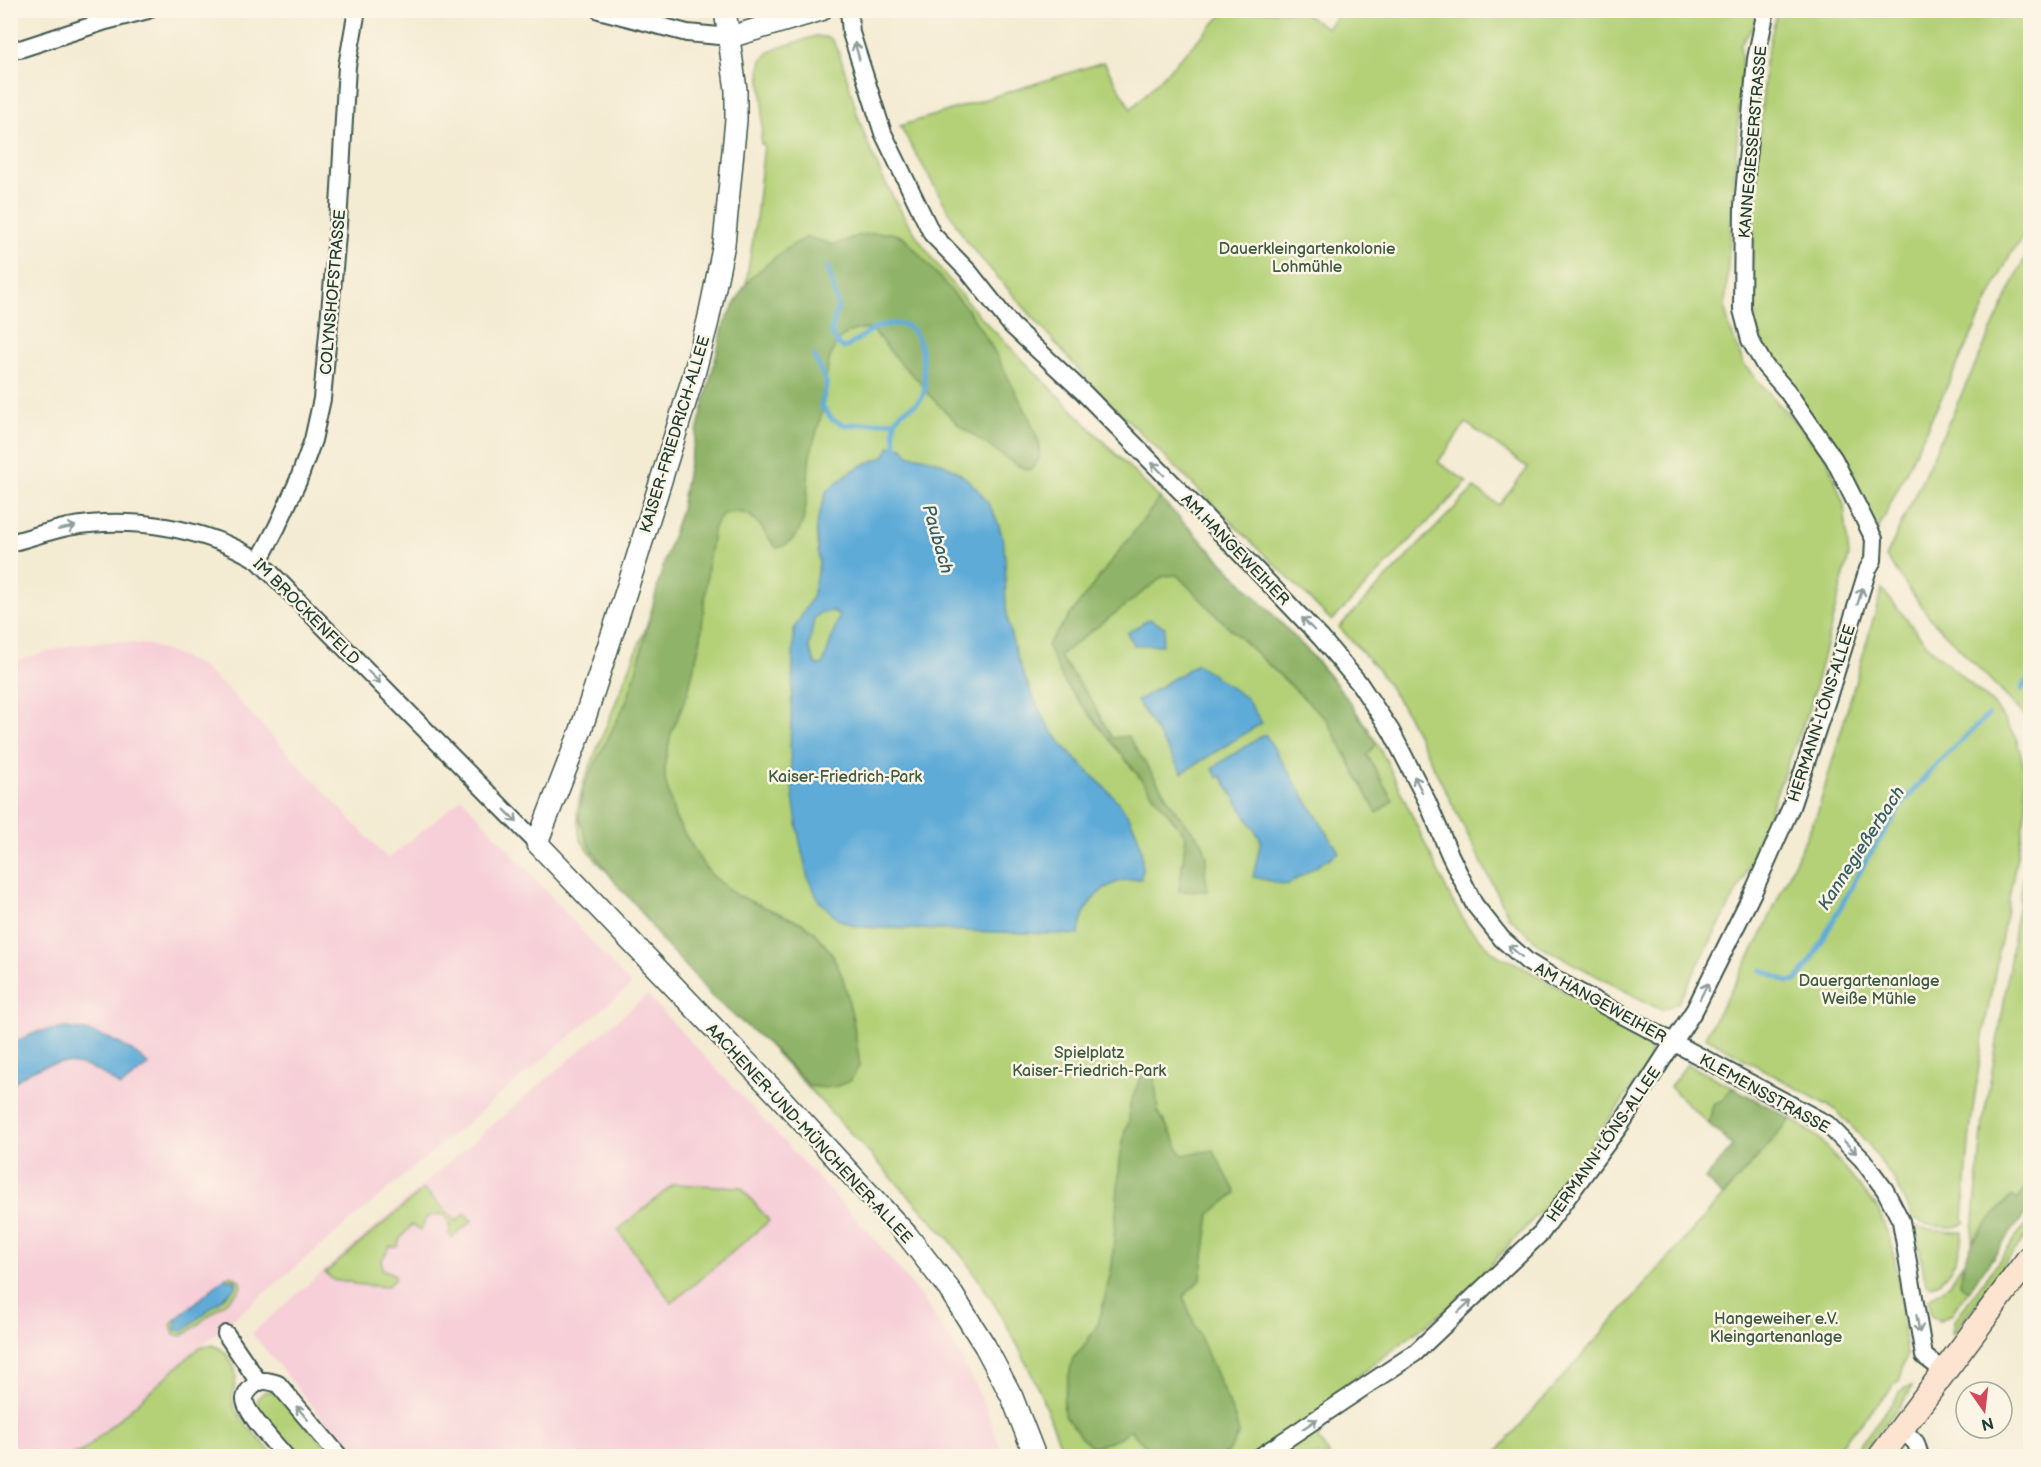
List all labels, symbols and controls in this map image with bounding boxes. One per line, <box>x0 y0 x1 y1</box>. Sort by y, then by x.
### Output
one-way arrow <box>851 42 862 61</box>
street label: KANNEGIESSERSTRASSE <box>1736 45 1771 239</box>
street label: COLYNSHOFSTRASSE <box>317 209 350 376</box>
park label: Dauerkleingartenkolonie Lohmühle <box>1219 240 1396 277</box>
street label: KAISER-FRIEDRICH-ALLEE <box>636 334 714 535</box>
one-way arrow <box>1151 461 1165 476</box>
street label: AM HANGEWEIHER <box>1177 490 1293 610</box>
water label: Paubach <box>918 502 957 576</box>
one-way arrow <box>57 522 76 533</box>
street label: IM BROCKENFELD <box>249 555 363 669</box>
one-way arrow <box>1855 586 1866 605</box>
one-way arrow <box>1301 617 1315 632</box>
street label: HERMANN-LÖNS-ALLEE <box>1783 622 1860 805</box>
one-way arrow <box>366 670 381 685</box>
park label: Kaiser-Friedrich-Park <box>768 768 922 787</box>
one-way arrow <box>1412 775 1424 793</box>
water label: Kannegießerbach <box>1814 782 1909 914</box>
one-way arrow <box>503 809 518 824</box>
one-way arrow <box>1507 944 1523 957</box>
street label: AM HANGEWEIHER <box>1531 959 1669 1047</box>
park label: Dauergartenanlage Weiße Mühle <box>1799 972 1940 1009</box>
one-way arrow <box>1699 983 1711 1001</box>
street label: AACHENER-UND-MÜNCHENER-ALLEE <box>702 1019 917 1248</box>
park label: Spielplatz Kaiser-Friedrich-Park <box>1012 1044 1166 1081</box>
street label: KLEMENSSTRASSE <box>1696 1051 1833 1138</box>
street label: HERMANN-LÖNS-ALLEE <box>1542 1062 1665 1226</box>
one-way arrow <box>1843 1140 1858 1155</box>
one-way arrow <box>1457 1299 1472 1313</box>
park label: Hangeweiher e.V. Kleingartenanlage <box>1710 1310 1843 1347</box>
one-way arrow <box>1913 1314 1924 1334</box>
north arrow <box>1954 1380 2014 1440</box>
one-way arrow <box>295 1406 309 1421</box>
text: N <box>1979 1412 1995 1434</box>
one-way arrow <box>1301 1418 1318 1430</box>

